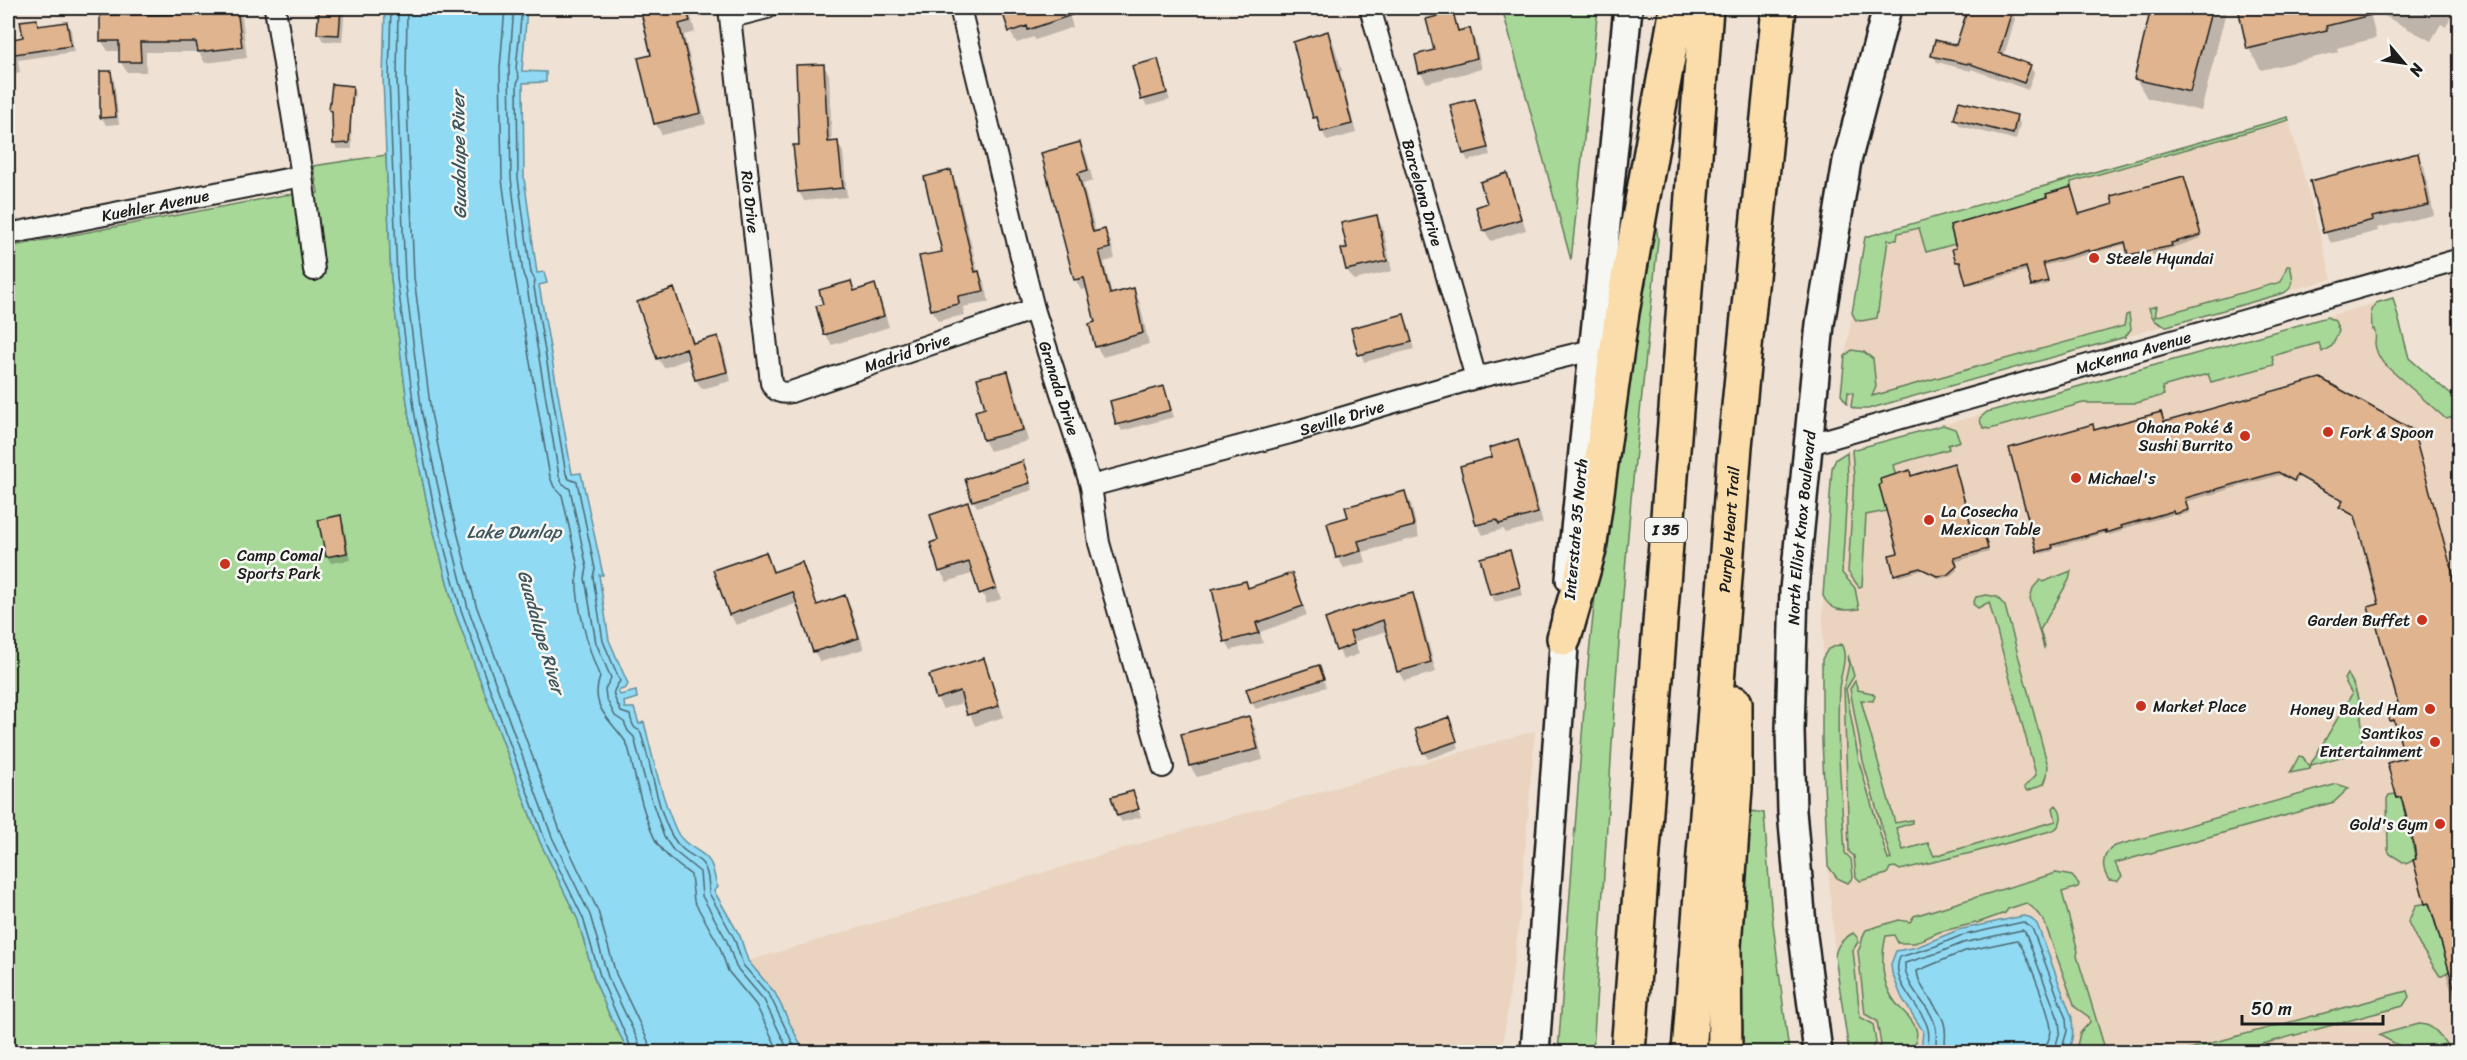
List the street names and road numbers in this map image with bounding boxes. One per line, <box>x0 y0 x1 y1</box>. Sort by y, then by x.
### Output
street label: Barcelona Drive <box>1393 136 1452 250</box>
street label: Rio Drive <box>732 169 768 235</box>
street label: Kuehler Avenue <box>99 181 212 230</box>
street label: McKenna Avenue <box>2072 322 2195 383</box>
street label: Madrid Drive <box>860 325 954 381</box>
street label: Granada Drive <box>1030 337 1088 439</box>
street label: Seville Drive <box>1296 392 1388 444</box>
street label: North Elliot Knox Boulevard <box>1779 428 1825 625</box>
street label: Interstate 35 North <box>1555 457 1596 602</box>
street label: Purple Heart Trail <box>1710 465 1748 594</box>
road number: I 35 <box>1645 518 1687 542</box>

